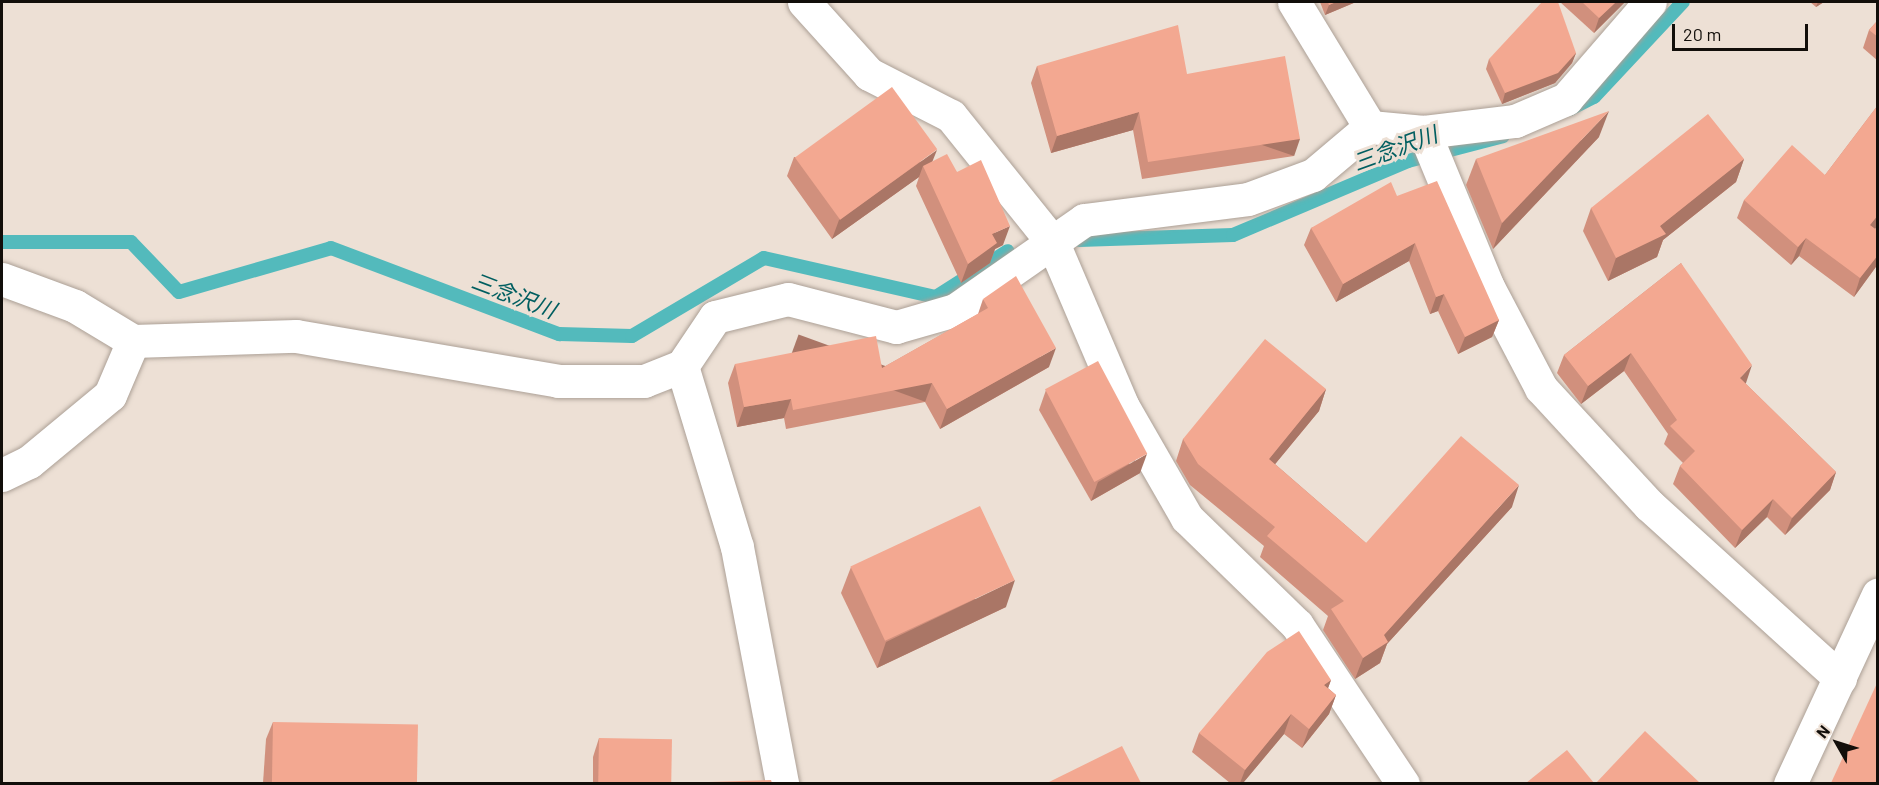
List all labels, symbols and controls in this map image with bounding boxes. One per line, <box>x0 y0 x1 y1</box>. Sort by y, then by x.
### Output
scale bar <box>1675 12 1812 50</box>
text: 20 m <box>1683 23 1721 45</box>
water label: 三念沢川 <box>1349 121 1441 175</box>
water label: 三念沢川 <box>468 267 560 323</box>
north arrow <box>1807 713 1867 773</box>
text: N <box>1812 721 1833 741</box>

